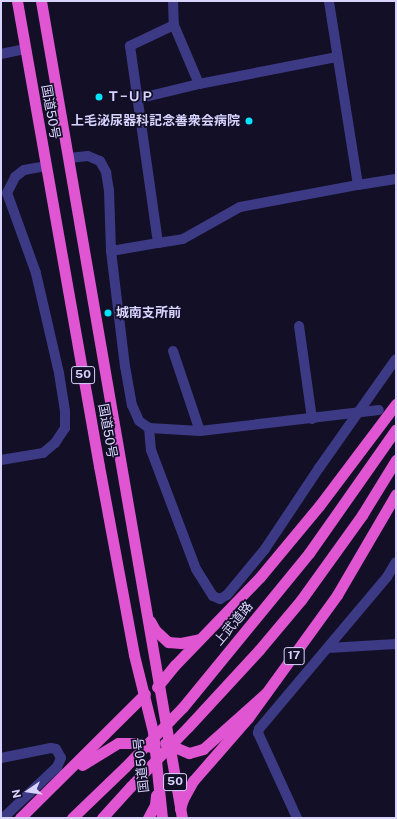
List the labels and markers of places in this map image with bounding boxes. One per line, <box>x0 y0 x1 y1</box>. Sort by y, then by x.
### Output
place label: Ｔ−ＵＰ <box>107 89 154 105</box>
marker: Ｔ−ＵＰ <box>94 92 104 102</box>
place label: 上毛泌尿器科記念善衆会病院 <box>71 113 240 129</box>
marker: 上毛泌尿器科記念善衆会病院 <box>243 115 255 127</box>
place label: 城南支所前 <box>116 305 181 321</box>
marker: 城南支所前 <box>103 308 113 318</box>

